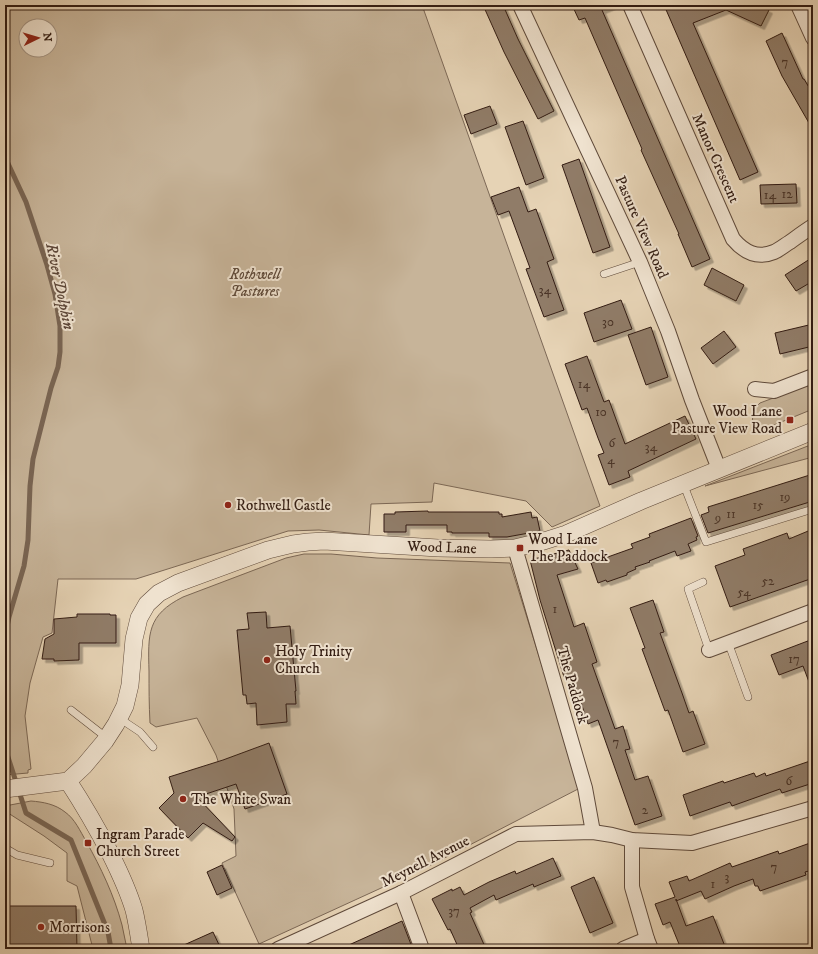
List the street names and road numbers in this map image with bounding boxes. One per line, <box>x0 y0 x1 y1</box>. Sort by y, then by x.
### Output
street label: Manor Crescent <box>687 111 744 206</box>
street label: Pasture View Road <box>610 173 673 282</box>
street label: Wood Lane <box>406 537 477 558</box>
street label: The Paddock <box>552 644 593 727</box>
street label: Meynell Avenue <box>378 831 472 892</box>

